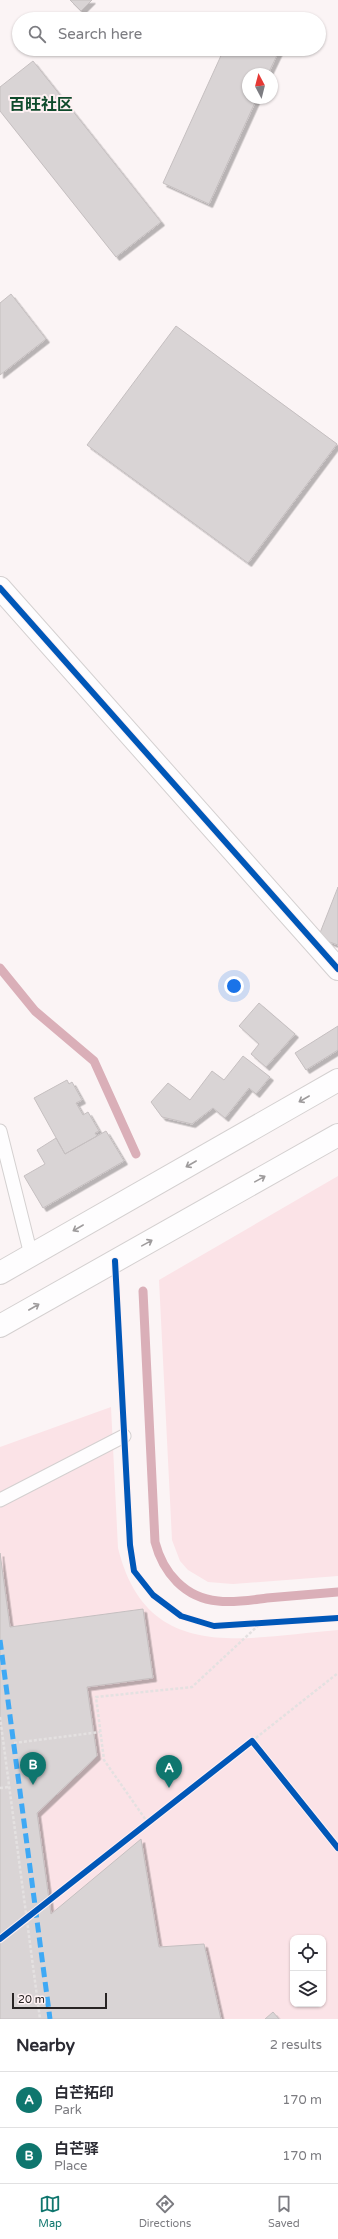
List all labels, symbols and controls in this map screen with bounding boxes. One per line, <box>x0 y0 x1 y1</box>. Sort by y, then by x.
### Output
search box <box>12 12 326 56</box>
icon: search <box>26 23 48 45</box>
text: Search here <box>58 25 142 43</box>
north arrow <box>242 68 278 104</box>
district label: 百旺社区 <box>9 95 73 115</box>
your location <box>224 976 244 996</box>
one-way arrow <box>298 1096 310 1104</box>
one-way arrow <box>185 1160 197 1168</box>
one-way arrow <box>254 1174 266 1182</box>
one-way arrow <box>72 1225 84 1233</box>
one-way arrow <box>141 1238 153 1246</box>
one-way arrow <box>28 1302 40 1310</box>
pin: B <box>20 1752 46 1785</box>
pin: A <box>156 1755 182 1788</box>
map controls <box>290 1935 326 2007</box>
button: locate <box>290 1935 326 1971</box>
button: layers <box>290 1971 326 2007</box>
scale bar <box>12 1991 107 2010</box>
text: 20 m <box>18 1993 45 2006</box>
text: Nearby <box>16 2035 75 2056</box>
text: 2 results <box>270 2037 322 2053</box>
text: 白芒拓印 <box>54 2084 114 2102</box>
text: A <box>24 2092 34 2108</box>
text: 170 m <box>282 2092 322 2108</box>
text: Park <box>54 2102 82 2118</box>
text: 白芒驿 <box>54 2140 99 2158</box>
text: B <box>24 2148 34 2164</box>
text: 170 m <box>282 2148 322 2164</box>
text: Place <box>54 2158 87 2174</box>
tab: Map <box>38 2193 62 2230</box>
tab: Directions <box>139 2193 191 2230</box>
tab: Saved <box>268 2193 300 2230</box>

